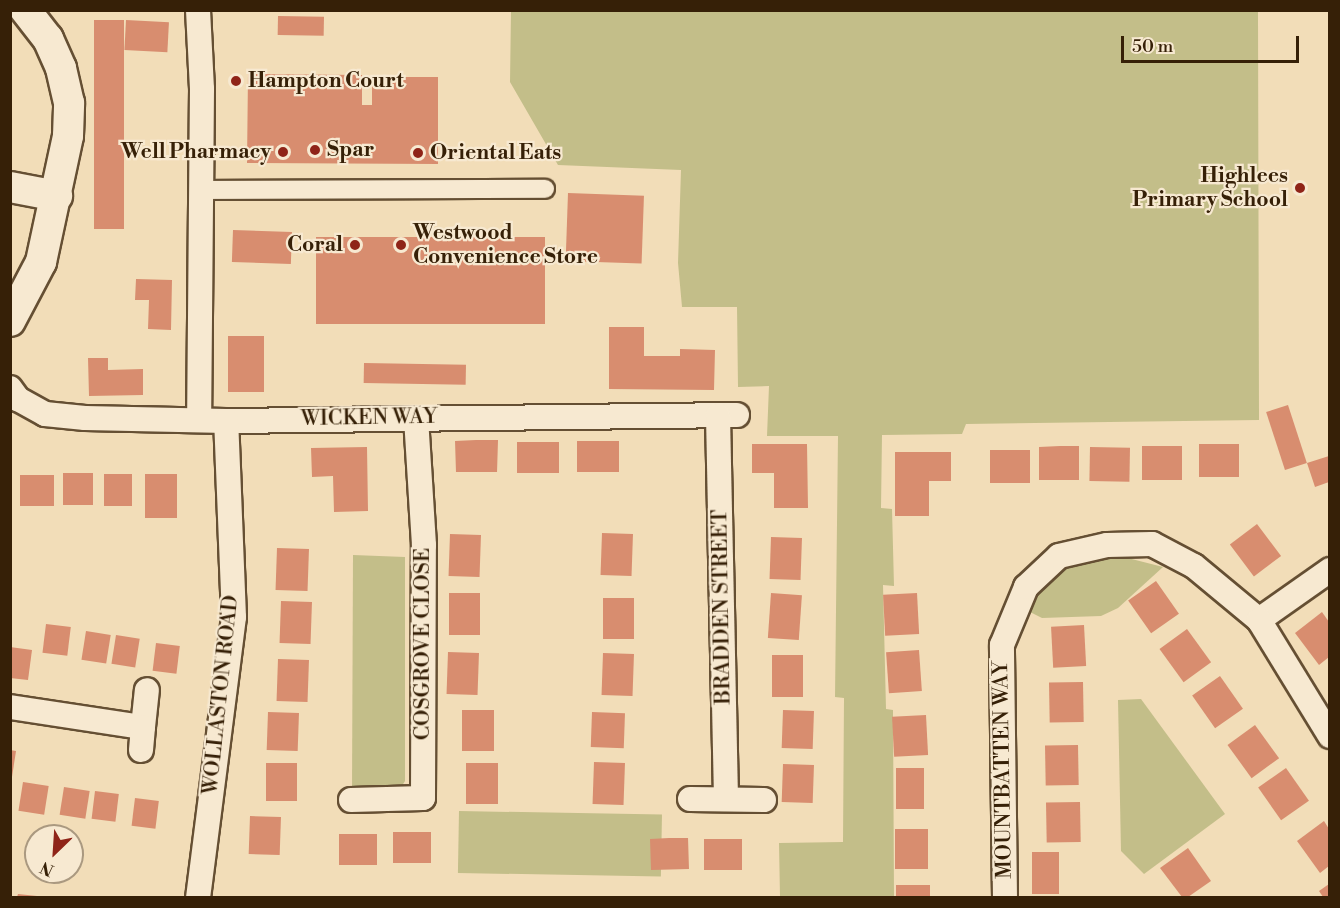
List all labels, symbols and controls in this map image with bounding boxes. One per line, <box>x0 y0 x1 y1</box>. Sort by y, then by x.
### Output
scale bar <box>1124 24 1302 62</box>
text: 50 m <box>1132 35 1173 58</box>
place label: Hampton Court <box>248 68 404 94</box>
marker: Hampton Court <box>229 74 243 88</box>
place label: Spar <box>327 137 374 163</box>
place label: Well Pharmacy <box>121 139 271 165</box>
place label: Oriental Eats <box>430 140 561 166</box>
marker: Spar <box>308 143 322 157</box>
marker: Well Pharmacy <box>276 145 290 159</box>
marker: Oriental Eats <box>411 146 425 160</box>
place label: Highlees Primary School <box>1132 163 1288 213</box>
marker: Highlees Primary School <box>1293 181 1307 195</box>
place label: Westwood Convenience Store <box>413 220 598 270</box>
place label: Coral <box>287 232 343 258</box>
marker: Coral <box>348 238 362 252</box>
marker: Westwood Convenience Store <box>394 238 408 252</box>
street label: WICKEN WAY <box>301 404 437 432</box>
street label: BRADDEN STREET <box>708 509 736 705</box>
street label: COSGROVE CLOSE <box>410 548 436 740</box>
street label: WOLLASTON ROAD <box>198 594 244 796</box>
street label: MOUNTBATTEN WAY <box>989 661 1017 879</box>
north arrow <box>24 824 84 884</box>
text: N <box>37 857 57 880</box>

